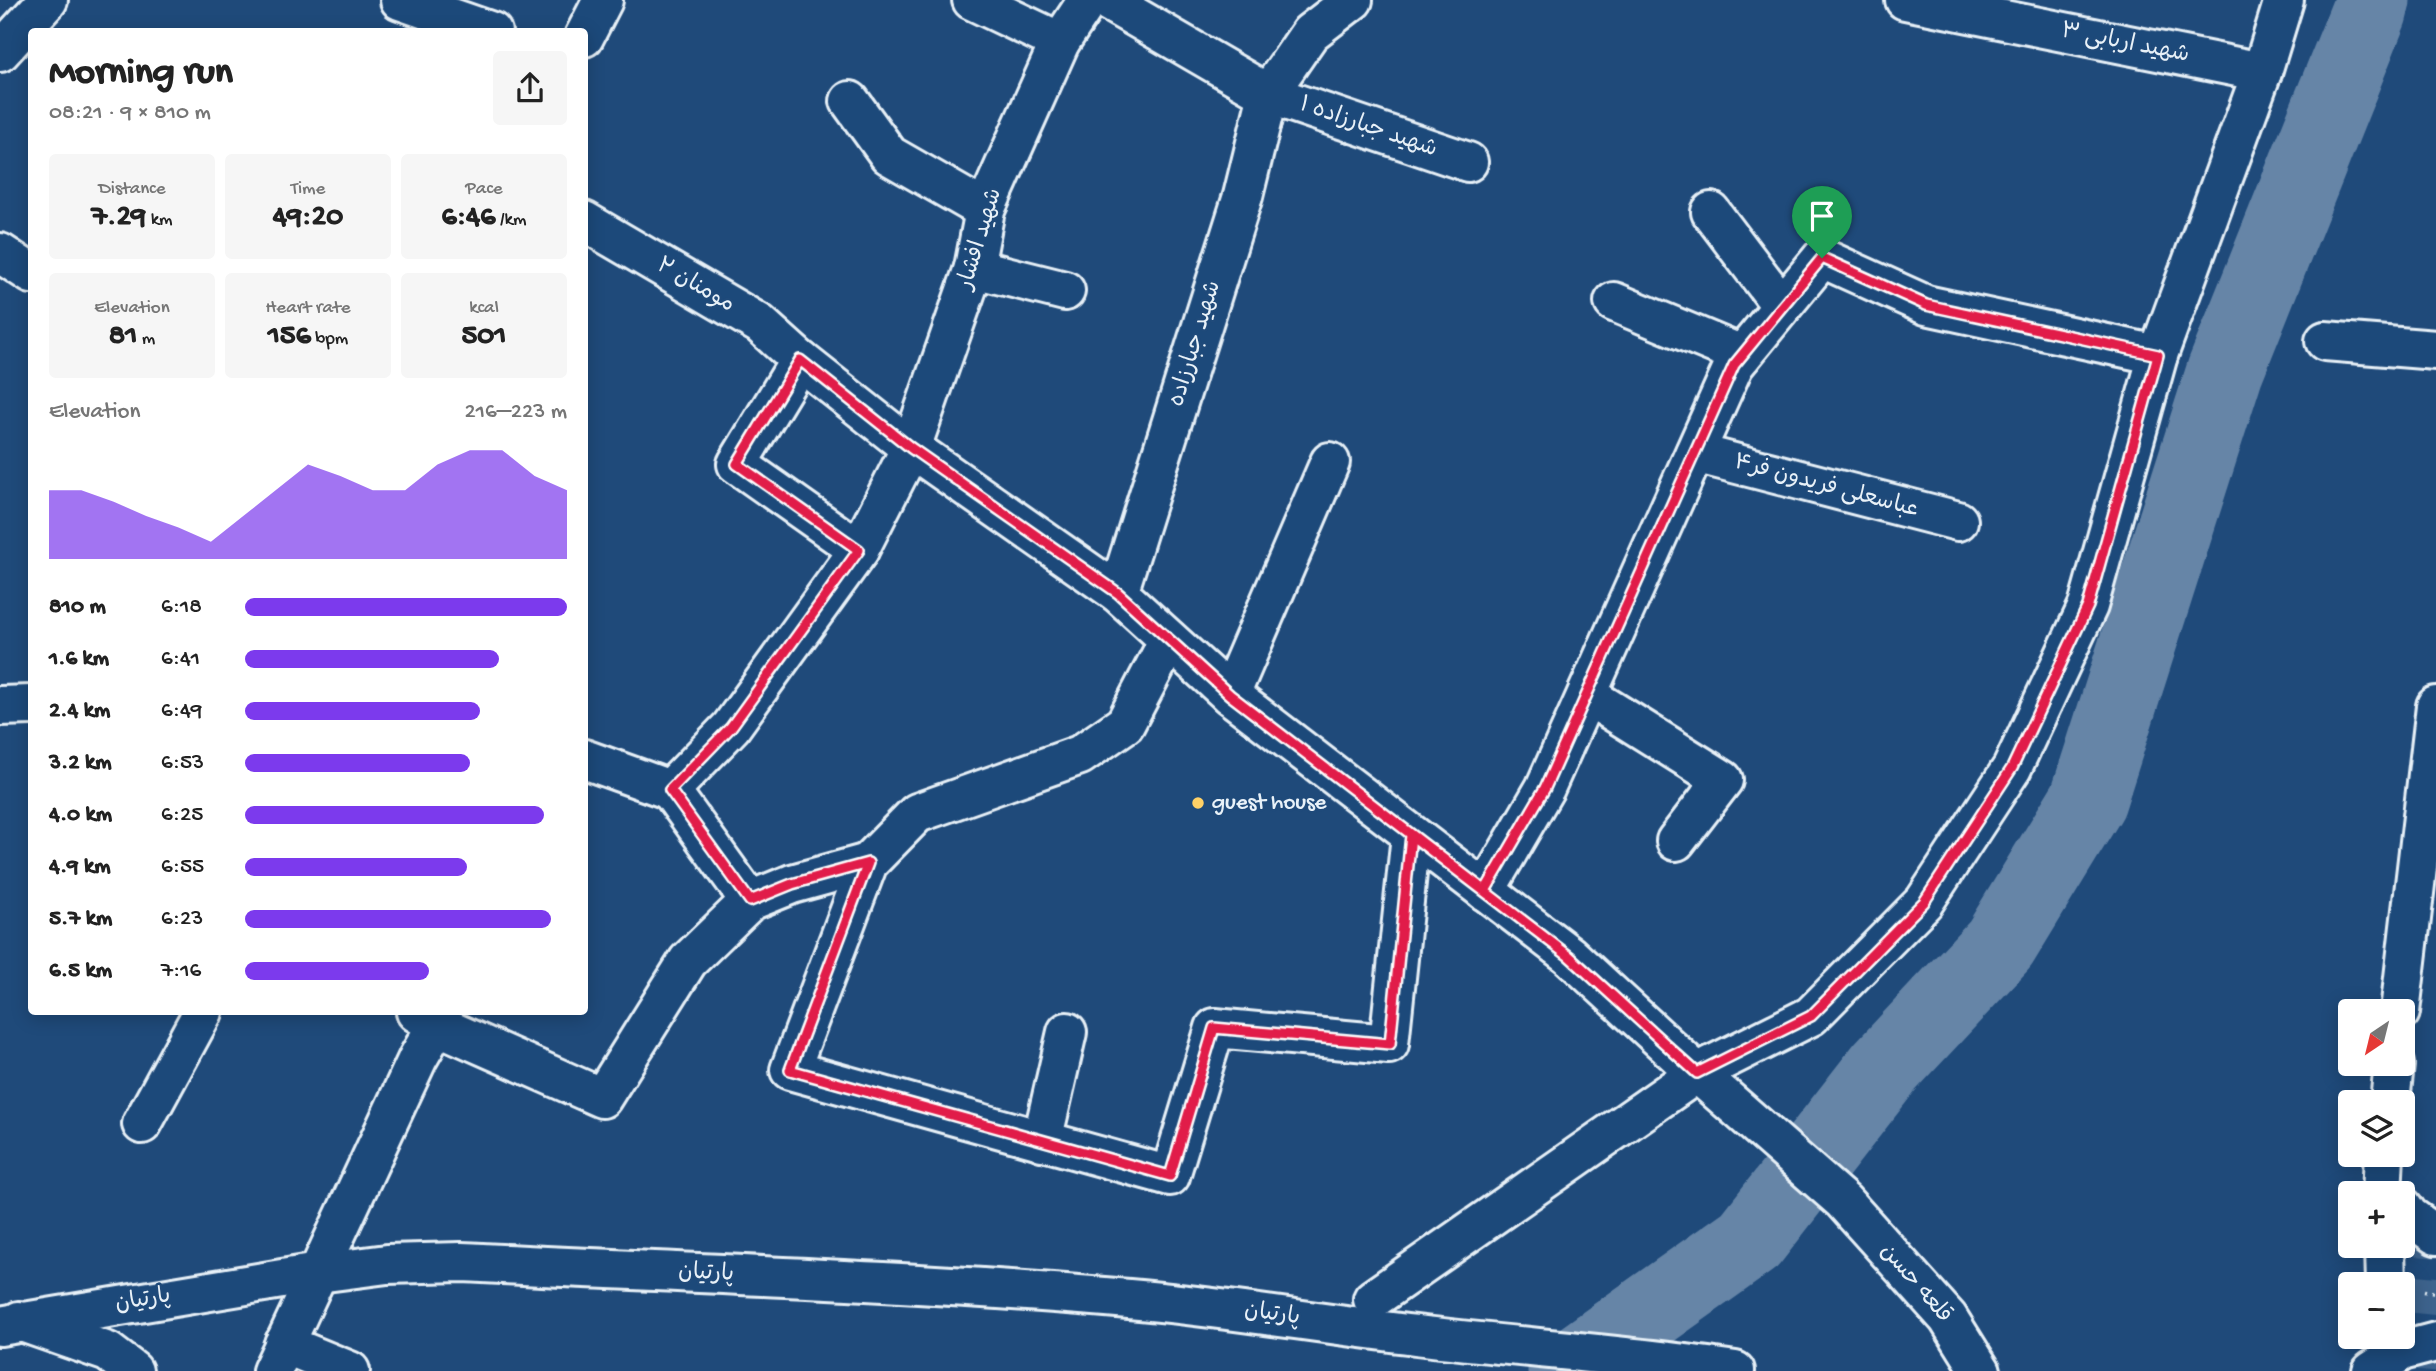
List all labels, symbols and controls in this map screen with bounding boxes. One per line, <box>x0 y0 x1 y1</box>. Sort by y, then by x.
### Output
street label: شهید اربابی ۳ <box>2059 18 2191 70</box>
button: share <box>493 51 567 125</box>
text: Morning run <box>49 52 233 96</box>
street label: ۱ شهید جبارزاده <box>1296 92 1440 164</box>
text: 08:21 · 9 × 810 m <box>49 100 211 127</box>
text: Distance <box>98 178 166 201</box>
text: Time <box>291 178 325 201</box>
text: Pace <box>465 178 503 201</box>
street label: شهید افشار <box>952 185 1009 295</box>
pin <box>1792 186 1852 258</box>
icon: arrive <box>1803 197 1841 235</box>
text: 7.29 <box>91 201 146 236</box>
text: 49:20 <box>273 201 343 236</box>
text: 6:46 <box>441 201 496 236</box>
text: km <box>146 209 173 232</box>
text: /km <box>496 209 527 232</box>
street label: ۲ مومنان <box>651 253 739 319</box>
street label: شهید جبارزاده <box>1164 278 1228 410</box>
text: Elevation <box>94 297 170 320</box>
text: Heart rate <box>265 297 351 320</box>
text: kcal <box>469 297 499 320</box>
text: 81 <box>109 320 137 355</box>
text: 156 <box>268 320 311 355</box>
text: 501 <box>462 320 506 355</box>
text: m <box>137 328 155 351</box>
text: bpm <box>311 328 348 351</box>
text: Elevation <box>49 399 140 426</box>
text: 216–223 m <box>464 399 567 426</box>
street label: عباسعلی فریدون فر۴ <box>1731 449 1921 525</box>
text: 810 m <box>49 594 106 621</box>
text: 6:18 <box>161 594 202 621</box>
text: 1.6 km <box>49 646 109 673</box>
text: 6:41 <box>161 646 200 673</box>
text: 2.4 km <box>49 698 110 725</box>
text: 6:49 <box>161 698 202 725</box>
text: 3.2 km <box>49 750 111 777</box>
text: 6:53 <box>161 750 204 777</box>
place label: guest house <box>1212 790 1328 817</box>
marker: guest house <box>1190 795 1206 811</box>
text: 4.0 km <box>49 802 112 829</box>
text: 6:25 <box>161 802 203 829</box>
text: 4.9 km <box>49 854 111 881</box>
text: 6:55 <box>161 854 204 881</box>
text: 5.7 km <box>49 906 112 933</box>
text: 6:23 <box>161 906 203 933</box>
text: 6.5 km <box>49 958 112 985</box>
text: 7:16 <box>161 958 201 985</box>
north arrow <box>2338 999 2415 1076</box>
map controls <box>2338 999 2415 1349</box>
button: layers <box>2338 1090 2415 1167</box>
button: + <box>2338 1181 2415 1258</box>
street label: قلعه حسن <box>1873 1239 1957 1329</box>
street label: پارتیان <box>677 1259 735 1289</box>
button: − <box>2338 1272 2415 1349</box>
street label: پارتیان <box>113 1283 173 1319</box>
street label: پارتیان <box>1242 1298 1302 1332</box>

